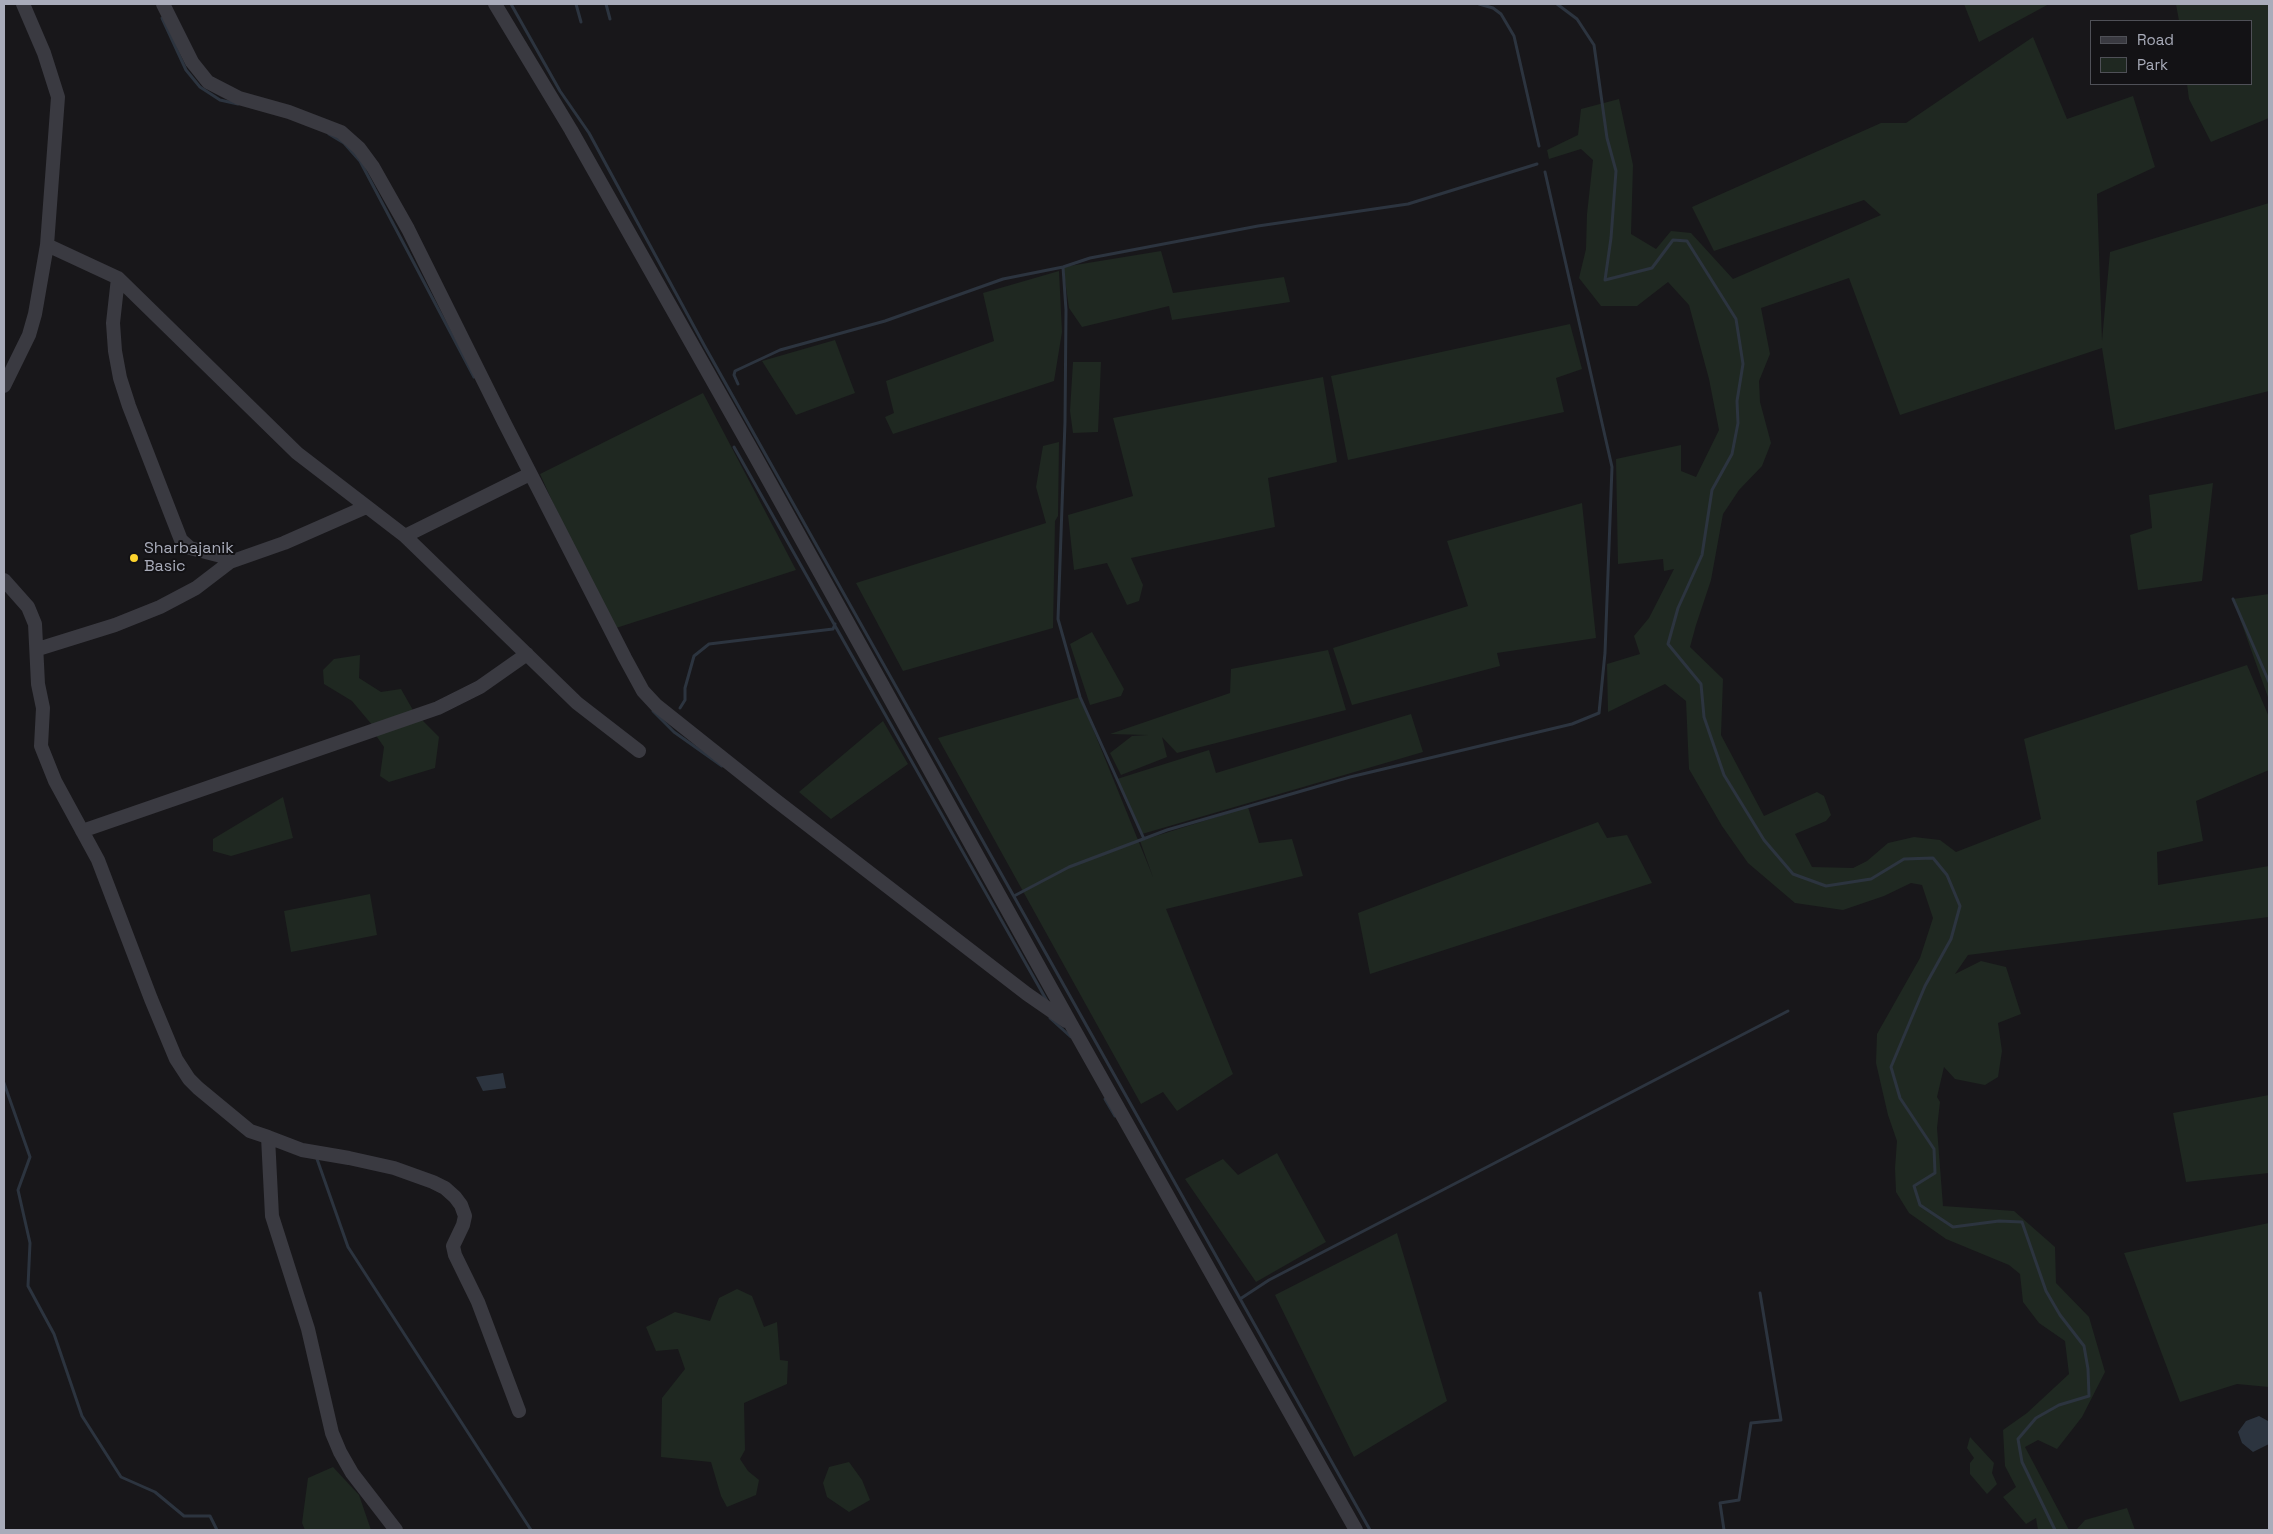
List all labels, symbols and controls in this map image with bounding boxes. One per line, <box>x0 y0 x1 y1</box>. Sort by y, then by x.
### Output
legend <box>2090 20 2253 85</box>
text: Road <box>2137 30 2174 49</box>
text: Park <box>2137 55 2168 74</box>
place label: Sharbajanik Basic <box>144 539 234 577</box>
marker: Sharbajanik Basic <box>128 552 140 564</box>

